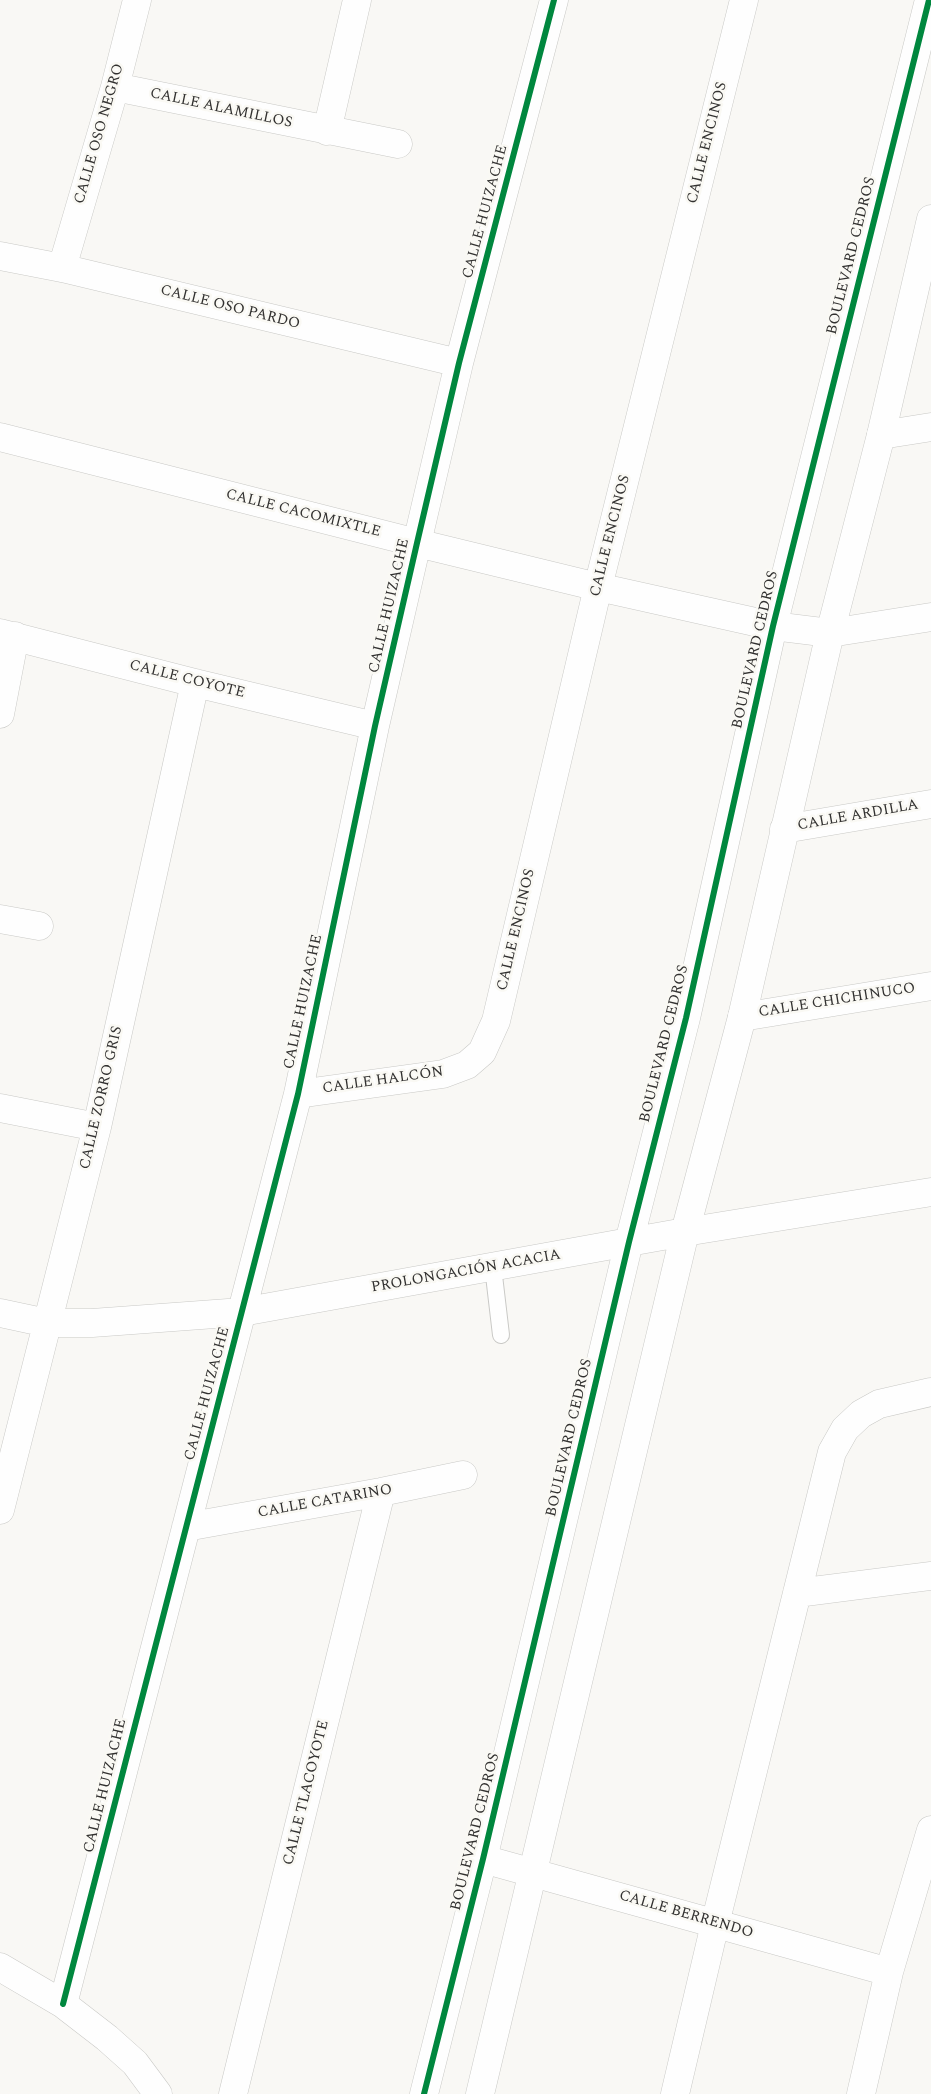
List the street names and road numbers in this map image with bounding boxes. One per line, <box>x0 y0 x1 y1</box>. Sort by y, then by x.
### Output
street label: CALLE OSO NEGRO <box>71 62 129 206</box>
street label: CALLE ENCINOS <box>684 80 732 206</box>
street label: CALLE ALAMILLOS <box>148 85 294 133</box>
street label: CALLE HUIZACHE <box>460 143 512 281</box>
street label: BOULEVARD CEDROS <box>824 175 880 337</box>
street label: CALLE OSO PARDO <box>158 282 302 334</box>
street label: CALLE ENCINOS <box>587 473 635 599</box>
street label: CALLE CACOMIXTLE <box>224 486 382 542</box>
street label: CALLE HUIZACHE <box>366 537 414 675</box>
street label: BOULEVARD CEDROS <box>729 569 783 731</box>
street label: CALLE COYOTE <box>127 657 247 703</box>
street label: CALLE ARDILLA <box>796 797 920 835</box>
street label: CALLE ENCINOS <box>494 867 540 993</box>
street label: CALLE HUIZACHE <box>281 933 327 1071</box>
street label: BOULEVARD CEDROS <box>637 963 693 1125</box>
street label: CALLE CHICHINUCO <box>757 980 917 1022</box>
street label: CALLE ZORRO GRIS <box>77 1025 127 1171</box>
street label: CALLE HALCÓN <box>321 1064 445 1098</box>
street label: PROLONGACIÓN ACACIA <box>370 1246 562 1298</box>
street label: CALLE HUIZACHE <box>182 1325 234 1463</box>
street label: BOULEVARD CEDROS <box>543 1357 597 1519</box>
street label: CALLE CATARINO <box>256 1481 394 1523</box>
street label: CALLE HUIZACHE <box>81 1717 131 1855</box>
street label: CALLE TLACOYOTE <box>280 1719 334 1867</box>
street label: BOULEVARD CEDROS <box>448 1751 504 1913</box>
street label: CALLE BERRENDO <box>617 1887 755 1943</box>

